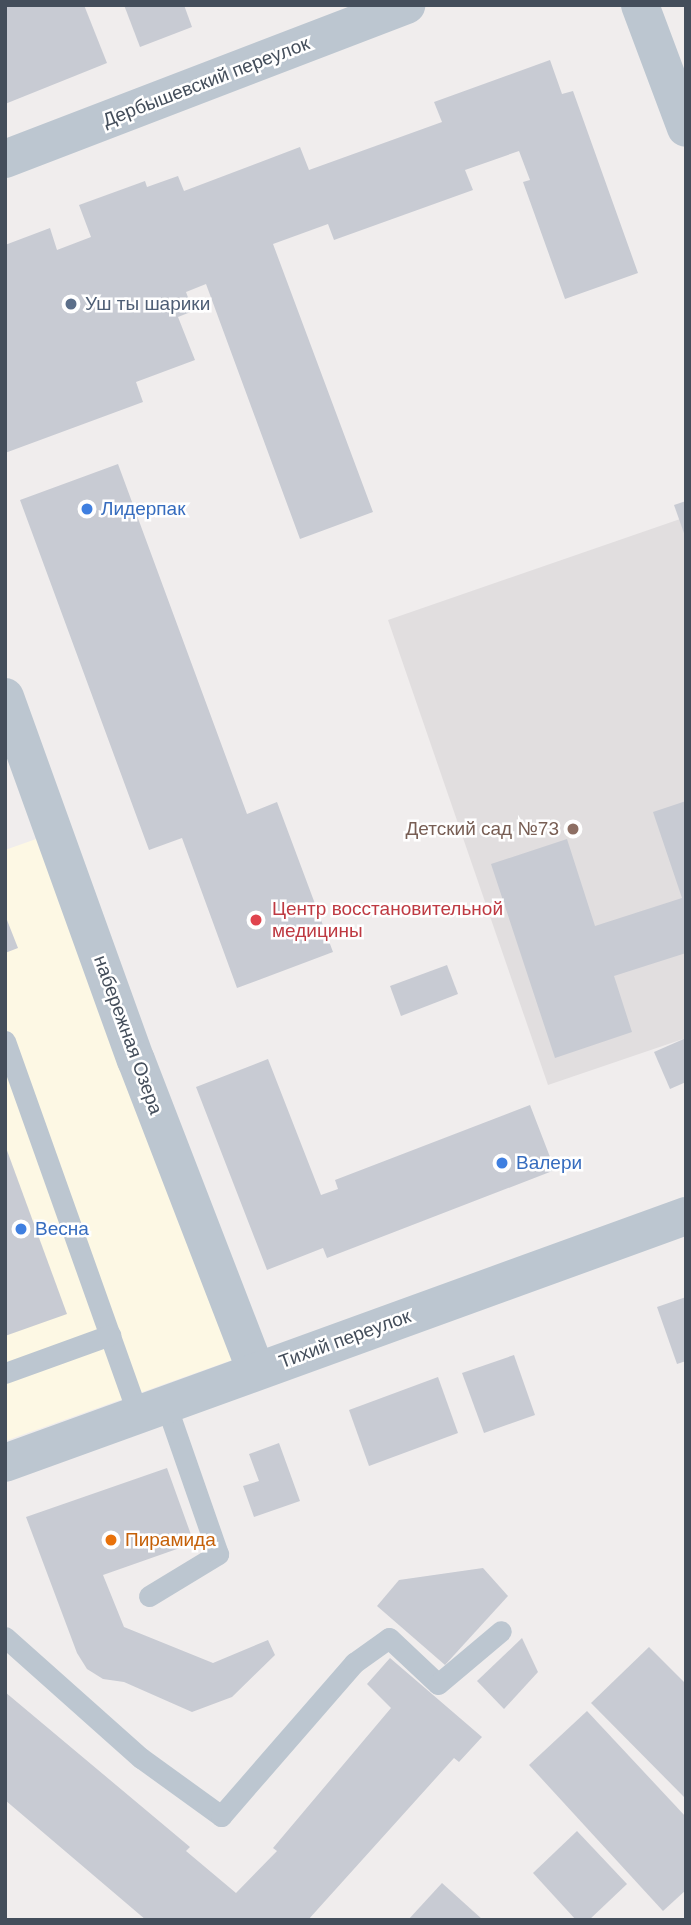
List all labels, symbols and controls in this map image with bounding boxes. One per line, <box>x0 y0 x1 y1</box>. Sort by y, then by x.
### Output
street label: Дербышевский переулок <box>99 32 313 132</box>
place label: Уш ты шарики <box>85 293 210 315</box>
marker: Уш ты шарики <box>63 296 79 312</box>
place label: Лидерпак <box>101 498 185 520</box>
marker: Лидерпак <box>79 501 95 517</box>
place label: Детский сад №73 <box>405 818 559 840</box>
marker: Детский сад №73 <box>565 821 581 837</box>
place label: Центр восстановительной медицины <box>272 898 503 942</box>
marker: Центр восстановительной медицины <box>246 910 266 930</box>
street label: набережная Озера <box>89 952 167 1118</box>
place label: Валери <box>516 1152 582 1174</box>
marker: Валери <box>494 1155 510 1171</box>
place label: Весна <box>35 1218 89 1240</box>
marker: Весна <box>13 1221 29 1237</box>
street label: Тихий переулок <box>276 1305 414 1373</box>
place label: Пирамида <box>125 1529 216 1551</box>
marker: Пирамида <box>103 1532 119 1548</box>

